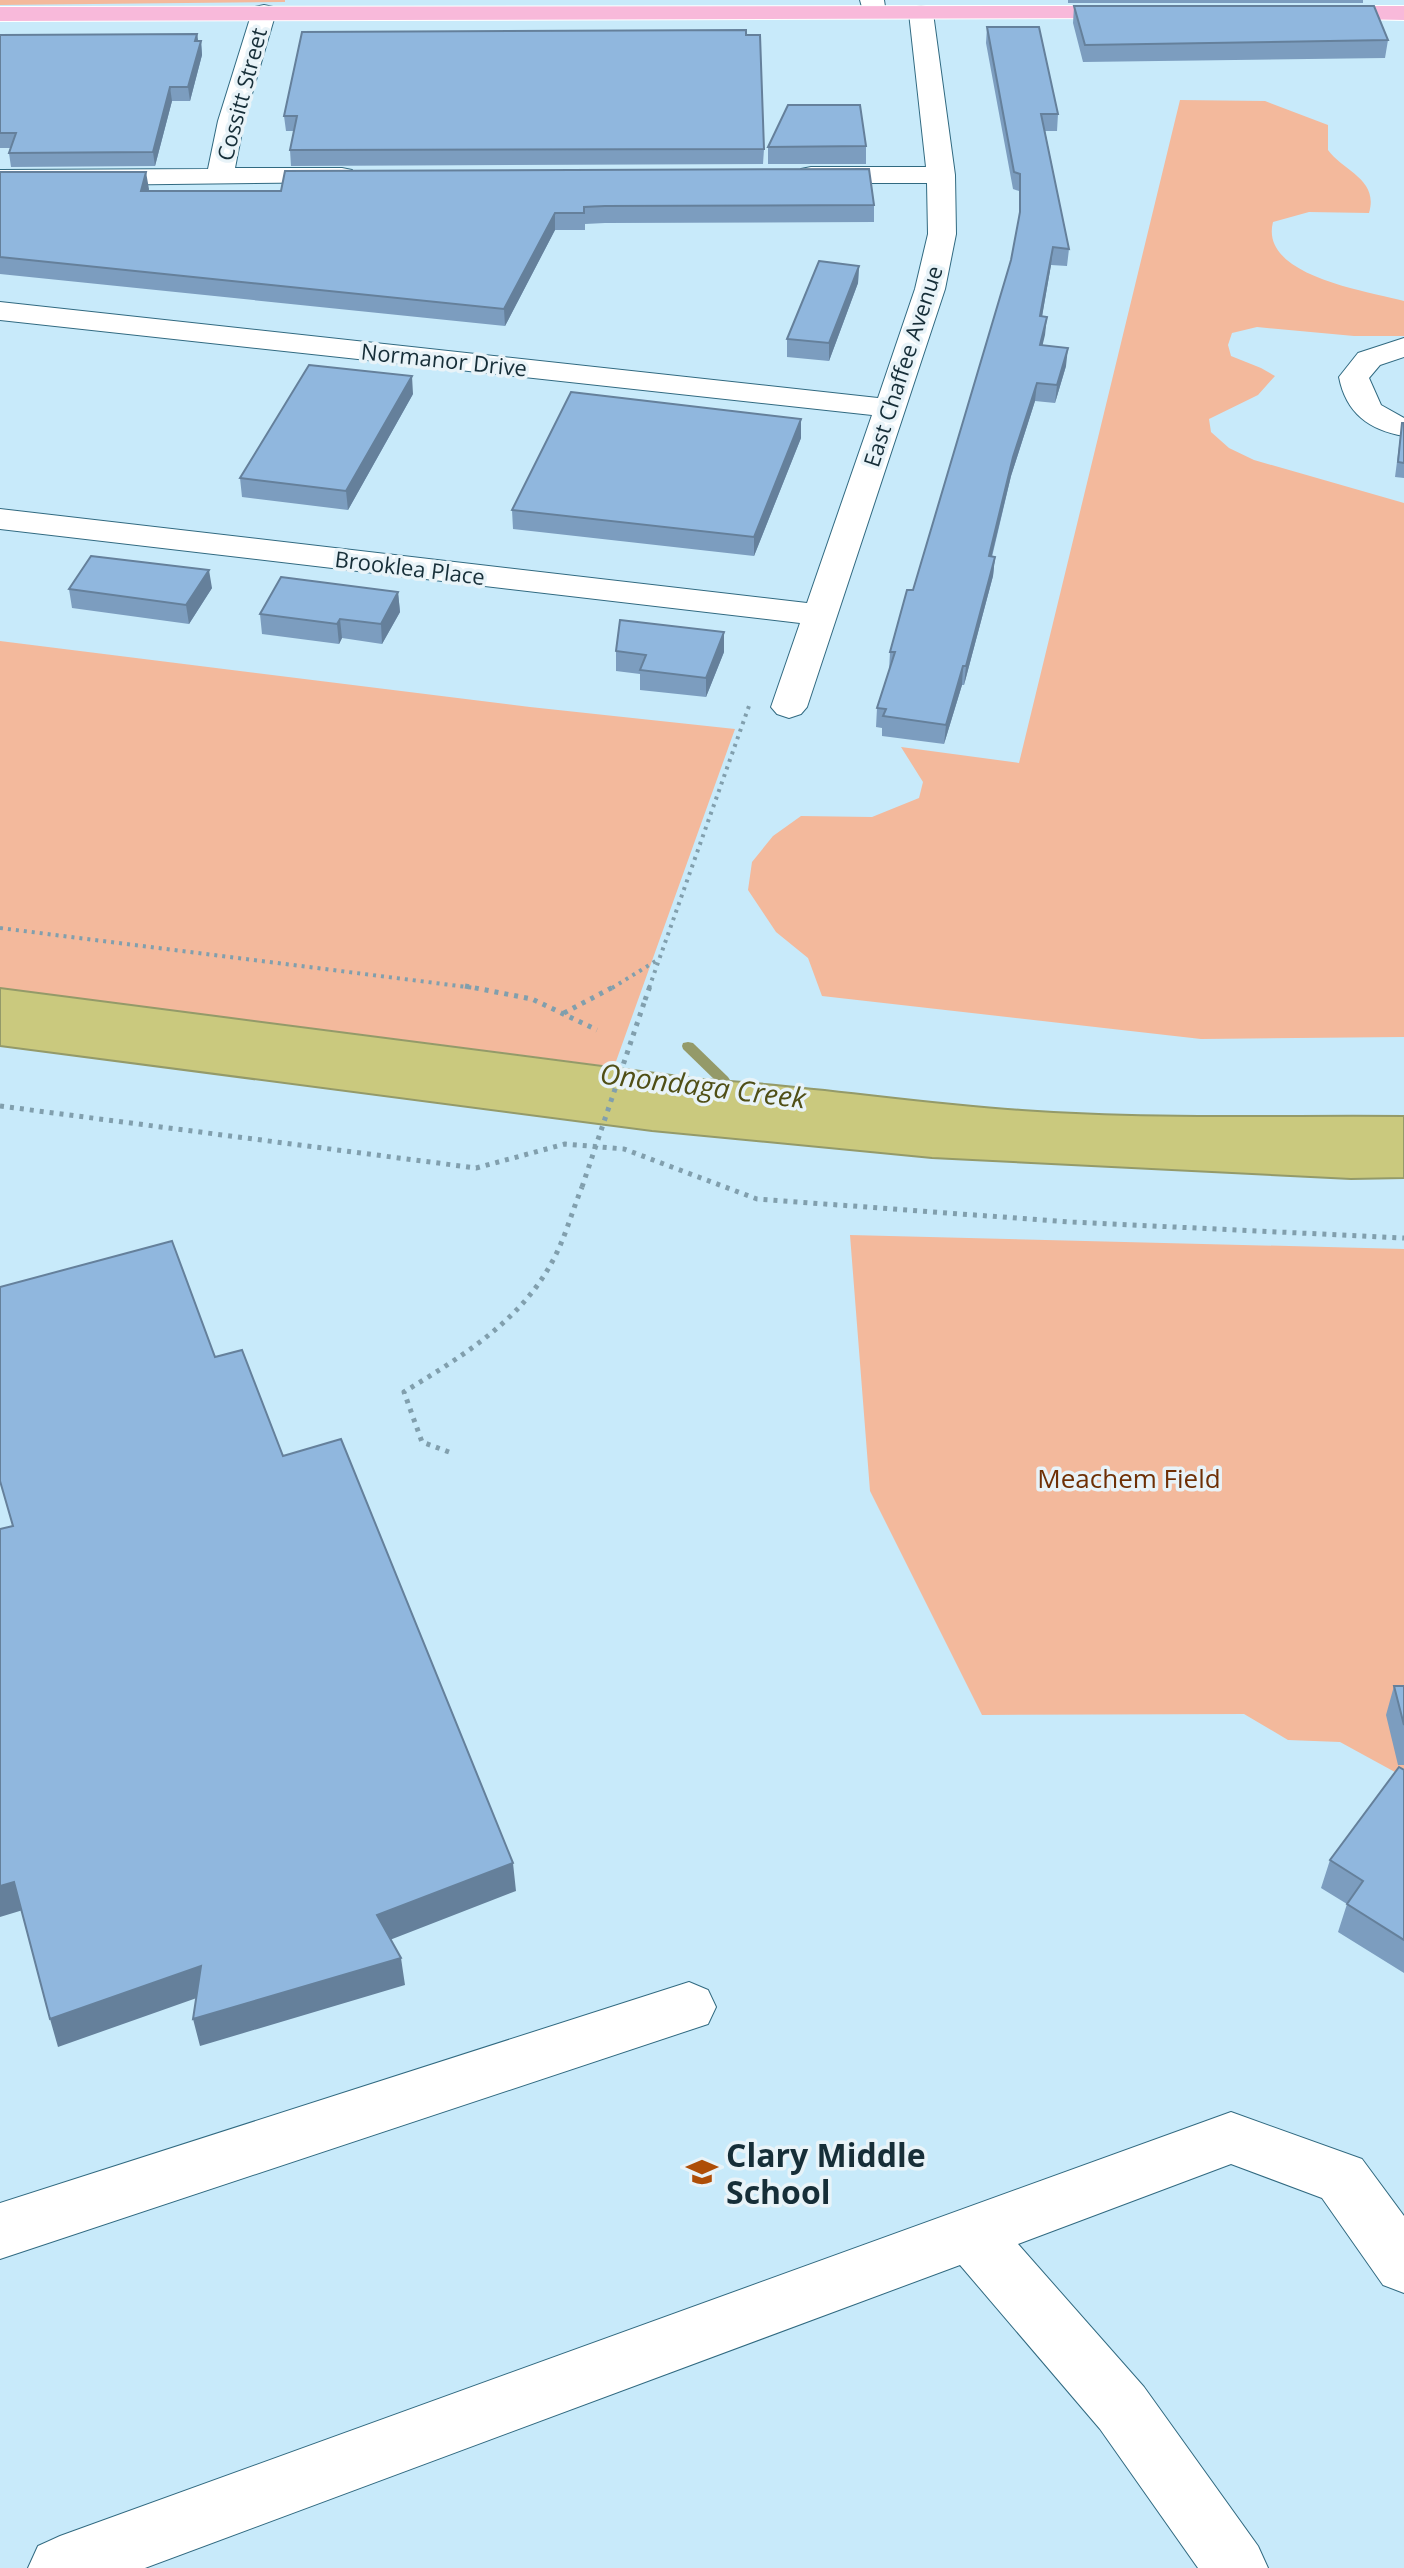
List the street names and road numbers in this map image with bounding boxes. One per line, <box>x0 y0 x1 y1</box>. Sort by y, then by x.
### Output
street label: Cossitt Street <box>209 24 273 164</box>
street label: East Chaffee Avenue <box>855 262 949 470</box>
street label: Normanor Drive <box>360 335 528 383</box>
street label: Brooklea Place <box>333 543 487 591</box>

